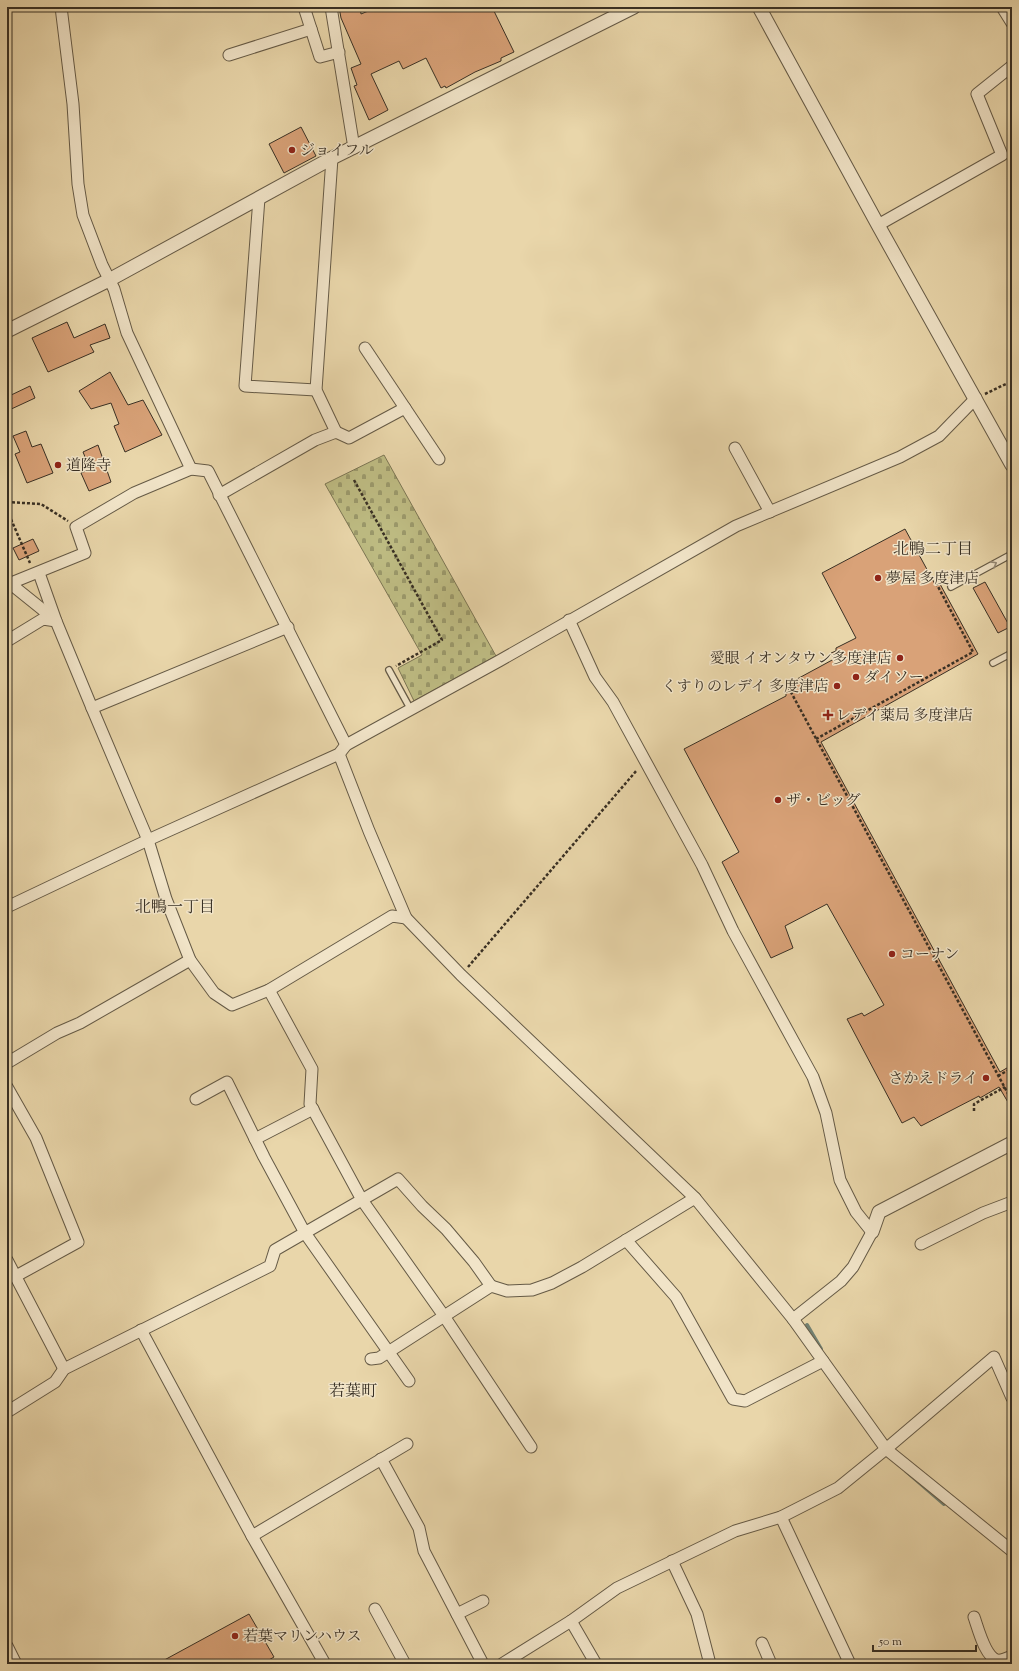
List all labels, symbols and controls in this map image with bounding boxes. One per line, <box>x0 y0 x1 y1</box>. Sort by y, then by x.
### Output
place label: ジョイフル <box>300 141 374 162</box>
marker: ジョイフル <box>287 145 297 155</box>
place label: 道隆寺 <box>66 456 111 477</box>
marker: 道隆寺 <box>53 460 63 470</box>
district label: 北鴨二丁目 <box>893 539 973 562</box>
one-way arrow <box>990 561 997 569</box>
place label: 夢屋 多度津店 <box>886 569 979 590</box>
marker: 夢屋 多度津店 <box>873 573 883 583</box>
place label: 愛眼 イオンタウン多度津店 <box>710 649 892 670</box>
marker: 愛眼 イオンタウン多度津店 <box>895 653 905 663</box>
place label: ダイソー <box>864 668 924 689</box>
marker: ダイソー <box>851 672 861 682</box>
place label: くすりのレデイ 多度津店 <box>662 677 829 698</box>
marker: くすりのレデイ 多度津店 <box>832 681 842 691</box>
place label: レデイ薬局 多度津店 <box>836 706 973 727</box>
marker: レデイ薬局 多度津店 <box>823 710 833 720</box>
place label: ザ・ビッグ <box>786 791 860 812</box>
marker: ザ・ビッグ <box>773 795 783 805</box>
district label: 北鴨一丁目 <box>135 897 215 920</box>
place label: コーナン <box>900 945 959 966</box>
marker: コーナン <box>887 949 897 959</box>
place label: さかえドライ <box>888 1069 978 1090</box>
marker: さかえドライ <box>981 1073 991 1083</box>
district label: 若葉町 <box>329 1381 377 1404</box>
place label: 若葉マリンハウス <box>243 1627 362 1648</box>
scale bar <box>873 1627 976 1653</box>
marker: 若葉マリンハウス <box>230 1631 240 1641</box>
text: 50 m <box>878 1633 902 1651</box>

